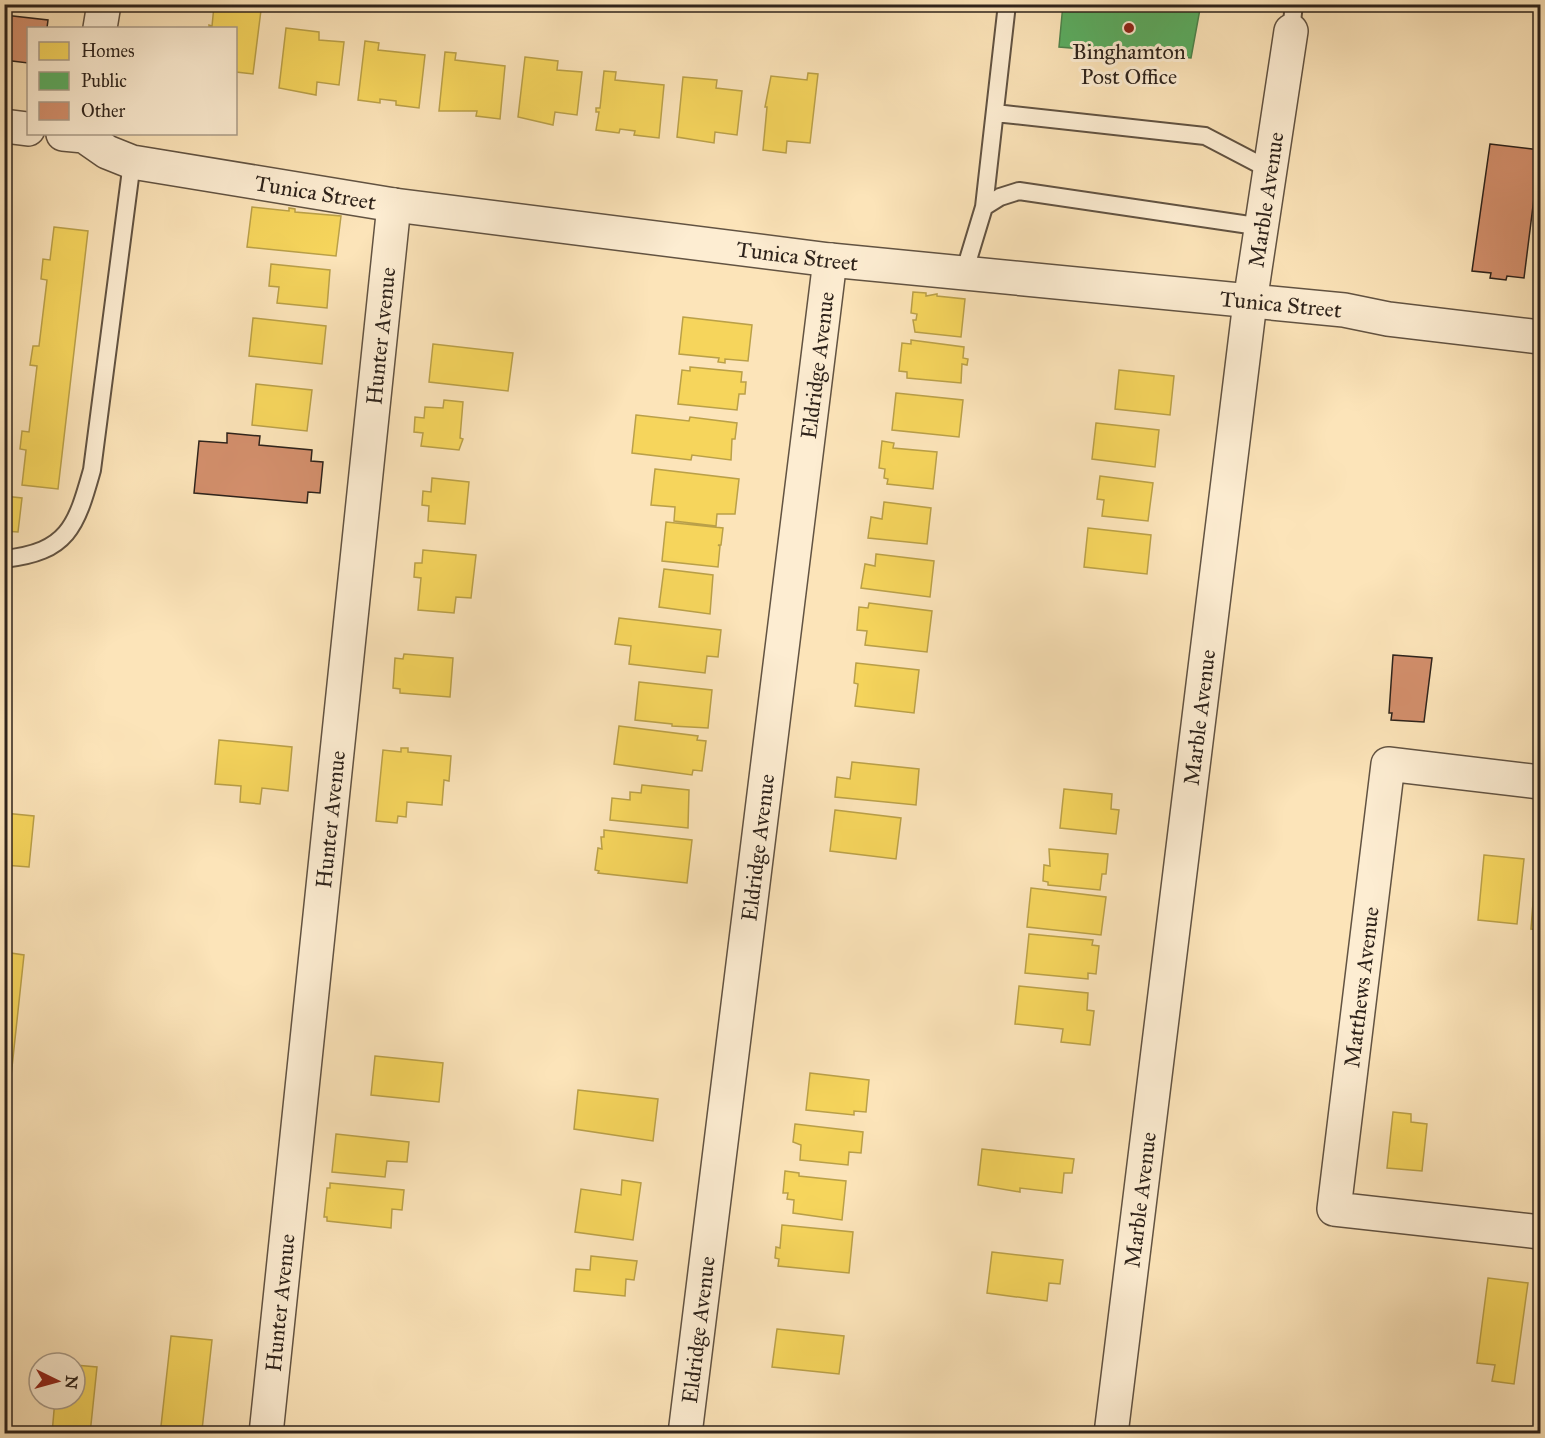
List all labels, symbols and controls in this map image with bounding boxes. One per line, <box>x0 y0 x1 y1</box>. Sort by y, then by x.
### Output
marker: Binghamton Post Office <box>1122 21 1136 35</box>
legend <box>27 27 237 135</box>
place label: Binghamton Post Office <box>1072 38 1186 90</box>
text: Homes <box>81 40 135 62</box>
text: Public <box>81 70 127 92</box>
text: Other <box>81 100 126 122</box>
street label: Marble Avenue <box>1242 130 1290 269</box>
street label: Tunica Street <box>253 169 378 216</box>
street label: Tunica Street <box>735 235 860 277</box>
street label: Hunter Avenue <box>360 266 401 406</box>
street label: Tunica Street <box>1219 285 1343 324</box>
street label: Eldridge Avenue <box>795 290 840 440</box>
street label: Marble Avenue <box>1178 648 1221 787</box>
street label: Hunter Avenue <box>310 749 351 890</box>
street label: Eldridge Avenue <box>735 772 780 923</box>
street label: Matthews Avenue <box>1338 905 1385 1069</box>
street label: Marble Avenue <box>1119 1130 1162 1269</box>
street label: Hunter Avenue <box>260 1233 301 1373</box>
street label: Eldridge Avenue <box>676 1255 721 1405</box>
north arrow <box>27 1351 87 1411</box>
text: N <box>61 1375 82 1390</box>

